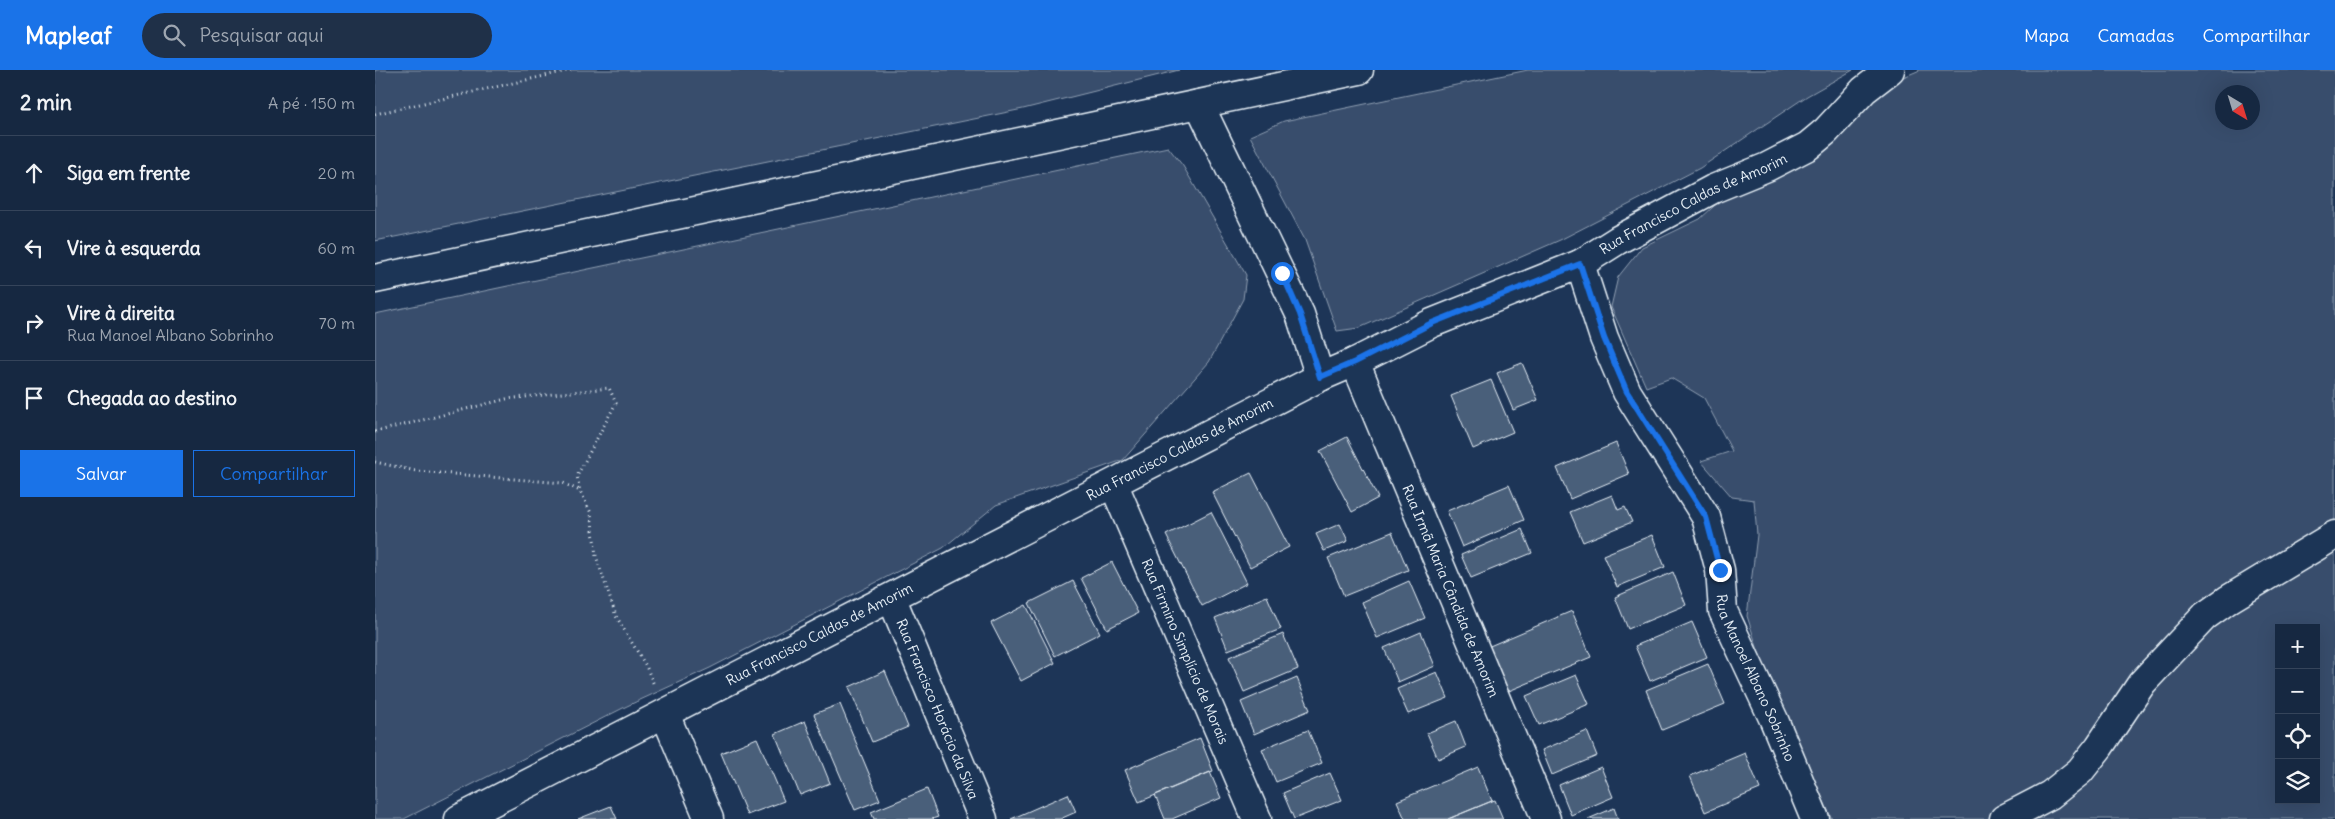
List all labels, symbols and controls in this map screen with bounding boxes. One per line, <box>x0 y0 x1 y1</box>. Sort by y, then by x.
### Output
search box <box>142 13 492 58</box>
text: Mapleaf <box>25 20 112 50</box>
icon: search <box>160 21 188 49</box>
text: Pesquisar aqui <box>200 23 323 47</box>
text: Mapa <box>2024 24 2069 47</box>
text: Camadas <box>2097 24 2174 47</box>
text: Compartilhar <box>2202 24 2310 47</box>
north arrow <box>2215 85 2260 130</box>
text: 2 min <box>20 89 72 116</box>
text: A pé · 150 m <box>268 93 355 113</box>
street label: Rua Francisco Caldas de Amorim <box>1596 149 1790 258</box>
icon: ahead <box>20 159 48 187</box>
text: Siga em frente <box>67 161 190 185</box>
text: 20 m <box>318 163 355 183</box>
icon: left <box>20 234 48 262</box>
text: Vire à esquerda <box>67 236 201 260</box>
text: 60 m <box>317 238 355 258</box>
route start <box>1271 262 1294 285</box>
text: Vire à direita <box>67 301 175 325</box>
icon: right <box>20 309 48 337</box>
text: 70 m <box>319 313 355 333</box>
text: Rua Manoel Albano Sobrinho <box>67 325 274 345</box>
icon: arrive <box>20 384 48 412</box>
text: Chegada ao destino <box>67 386 237 410</box>
street label: Rua Francisco Caldas de Amorim <box>1083 394 1276 505</box>
button: Salvar <box>20 450 183 497</box>
button: Compartilhar <box>193 450 355 497</box>
street label: Rua Irmã Maria Cândida de Amorim <box>1398 482 1503 700</box>
street label: Rua Firmino Simplício de Morais <box>1138 556 1233 747</box>
route end <box>1709 559 1732 582</box>
street label: Rua Francisco Caldas de Amorim <box>723 579 916 689</box>
street label: Rua Manoel Albano Sobrinho <box>1713 594 1799 764</box>
street label: Rua Francisco Horácio da Silva <box>892 616 983 802</box>
map controls <box>2275 624 2320 804</box>
button: + <box>2275 624 2320 669</box>
button: − <box>2275 669 2320 714</box>
button: locate <box>2275 714 2320 759</box>
button: layers <box>2275 759 2320 804</box>

